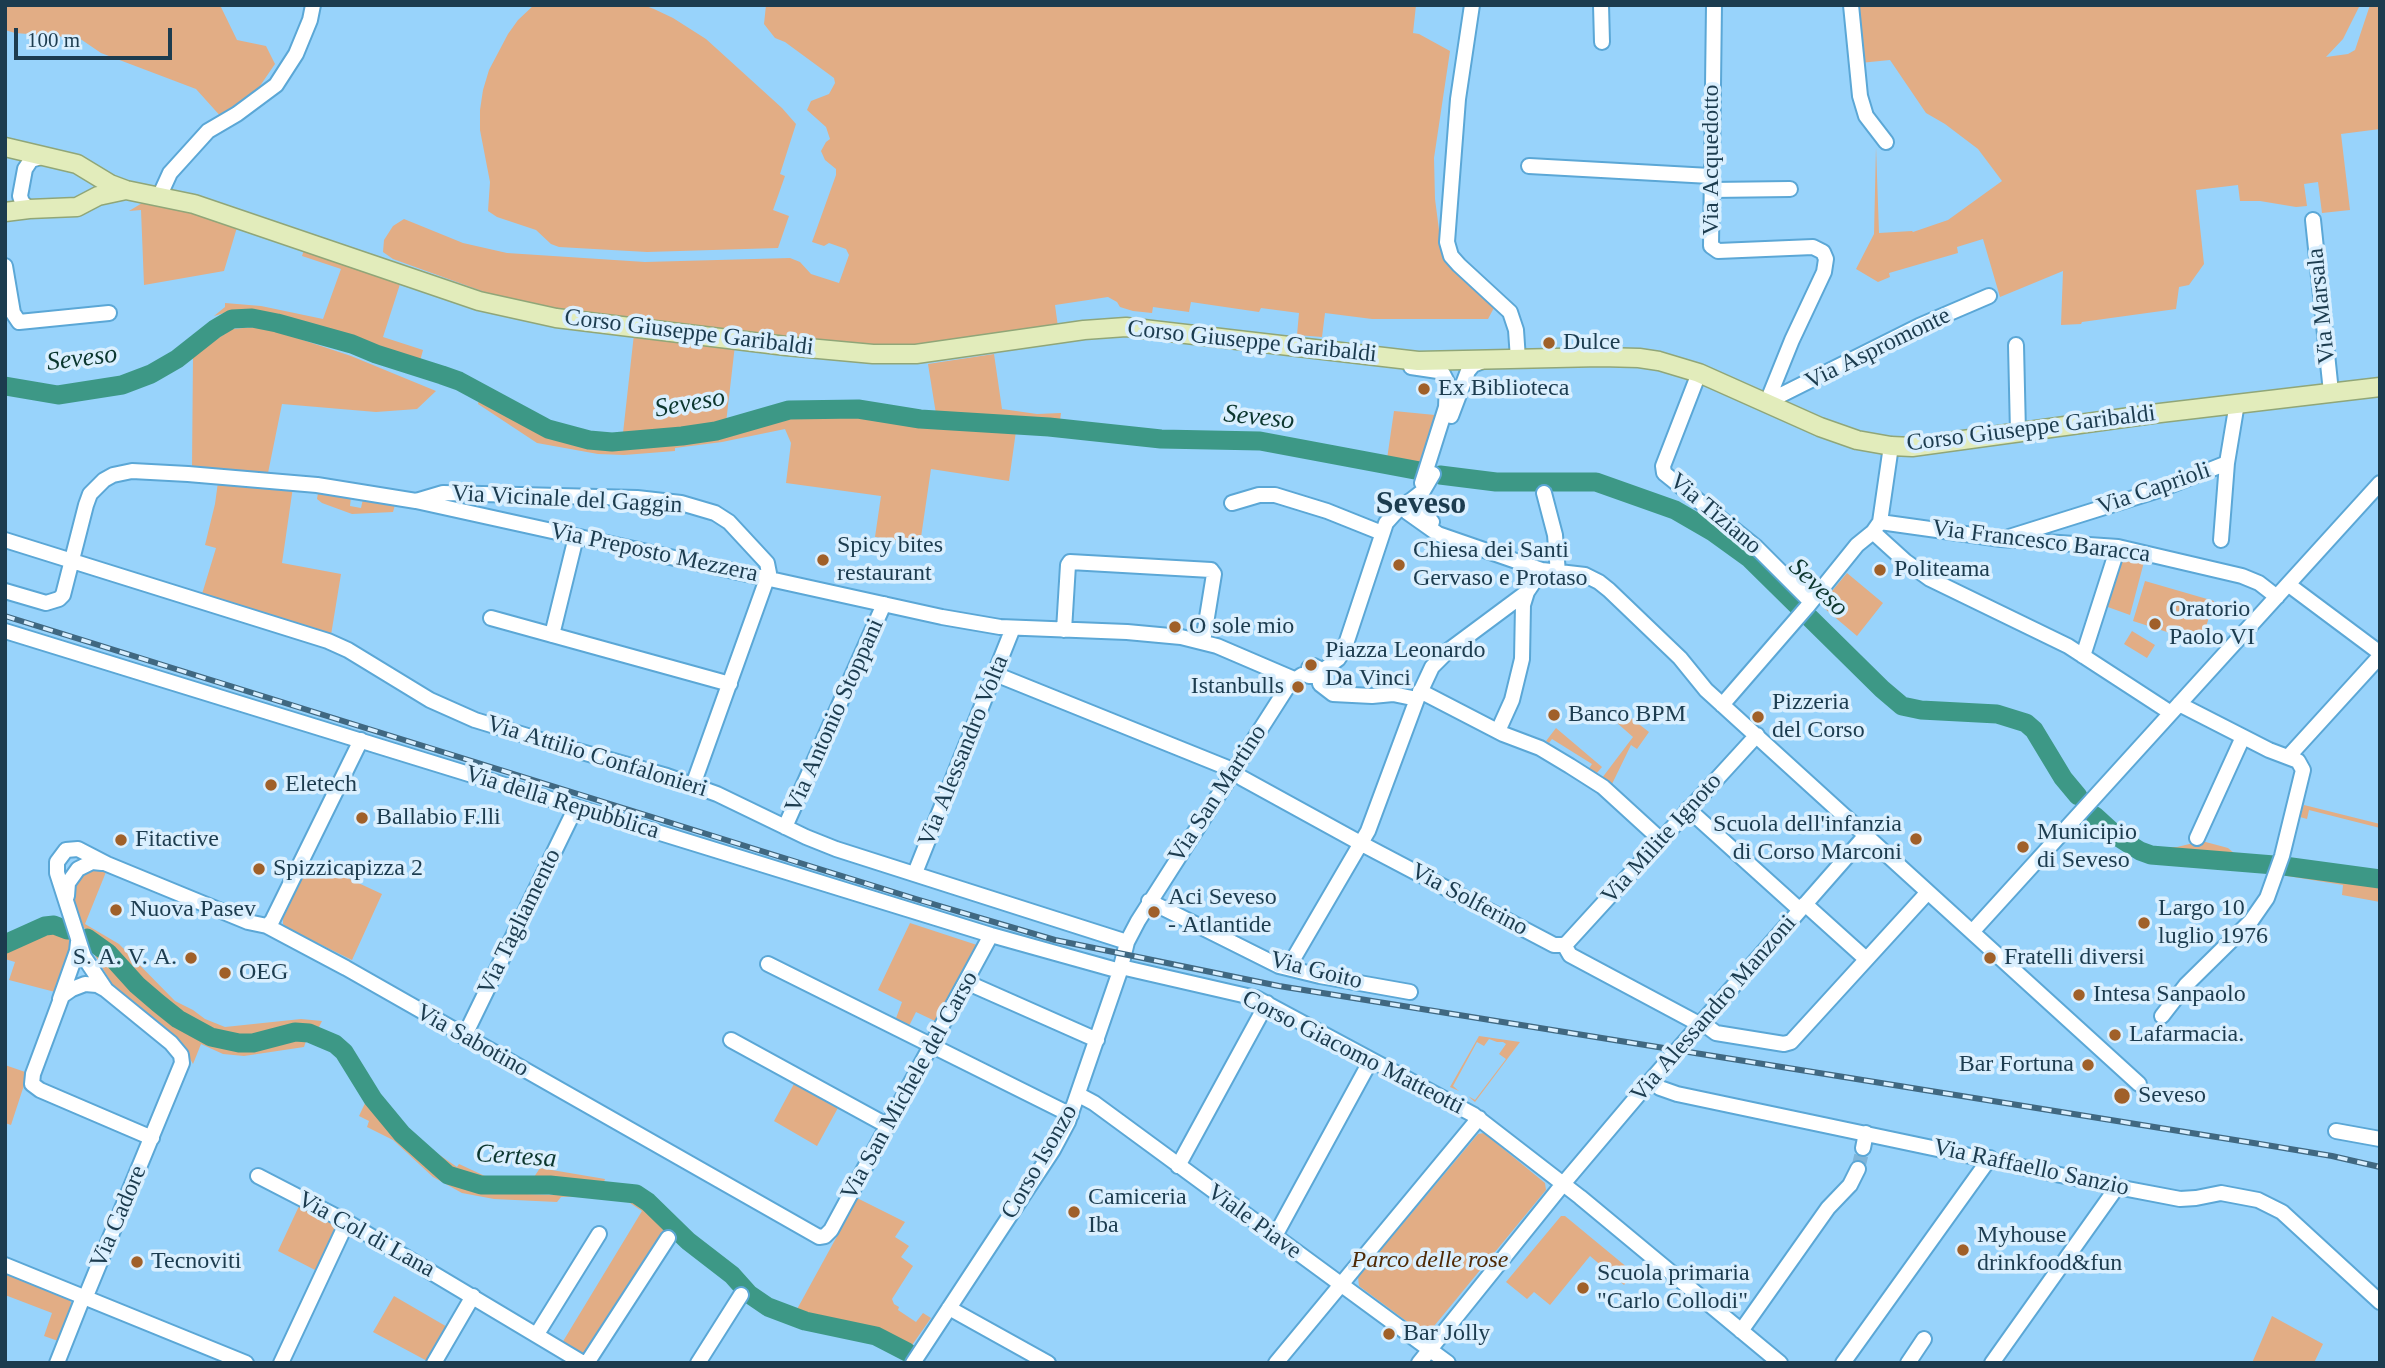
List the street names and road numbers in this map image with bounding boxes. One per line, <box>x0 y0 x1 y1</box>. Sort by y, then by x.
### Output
street label: Via Acquedotto <box>1698 84 1726 236</box>
street label: Via Marsala <box>2302 247 2342 365</box>
street label: Via Aspromonte <box>1801 301 1955 397</box>
street label: Corso Giuseppe Garibaldi <box>563 303 815 363</box>
street label: Corso Giuseppe Garibaldi <box>1126 315 1378 369</box>
street label: Corso Giuseppe Garibaldi <box>1905 399 2157 459</box>
street label: Via Caprioli <box>2094 456 2214 522</box>
street label: Via Tiziano <box>1663 467 1767 561</box>
street label: Via Vicinale del Gaggin <box>451 480 683 520</box>
street label: Via Francesco Baracca <box>1930 514 2152 570</box>
street label: Via Preposto Mezzera <box>547 517 761 589</box>
street label: Via Antonio Stoppani <box>779 615 891 817</box>
street label: Via Alessandro Volta <box>913 651 1015 851</box>
street label: Via Attilio Confalonieri <box>483 710 711 804</box>
street label: Via San Martino <box>1163 720 1273 868</box>
street label: Via della Repubblica <box>462 760 662 846</box>
street label: Via Milite Ignoto <box>1596 767 1728 911</box>
street label: Via Tagliamento <box>472 844 568 1000</box>
street label: Via Solferino <box>1405 857 1533 943</box>
street label: Via Alessandro Manzoni <box>1625 910 1803 1108</box>
street label: Via Goito <box>1267 946 1365 996</box>
street label: Via San Michele del Carso <box>835 967 985 1205</box>
street label: Corso Giacomo Matteotti <box>1237 984 1469 1122</box>
street label: Via Sabotino <box>411 998 533 1084</box>
street label: Corso Isonzo <box>996 1100 1084 1224</box>
street label: Via Raffaello Sanzio <box>1930 1133 2132 1203</box>
street label: Via Cadore <box>85 1161 153 1273</box>
street label: Viale Piave <box>1201 1178 1307 1266</box>
street label: Via Col di Lana <box>292 1185 440 1285</box>

